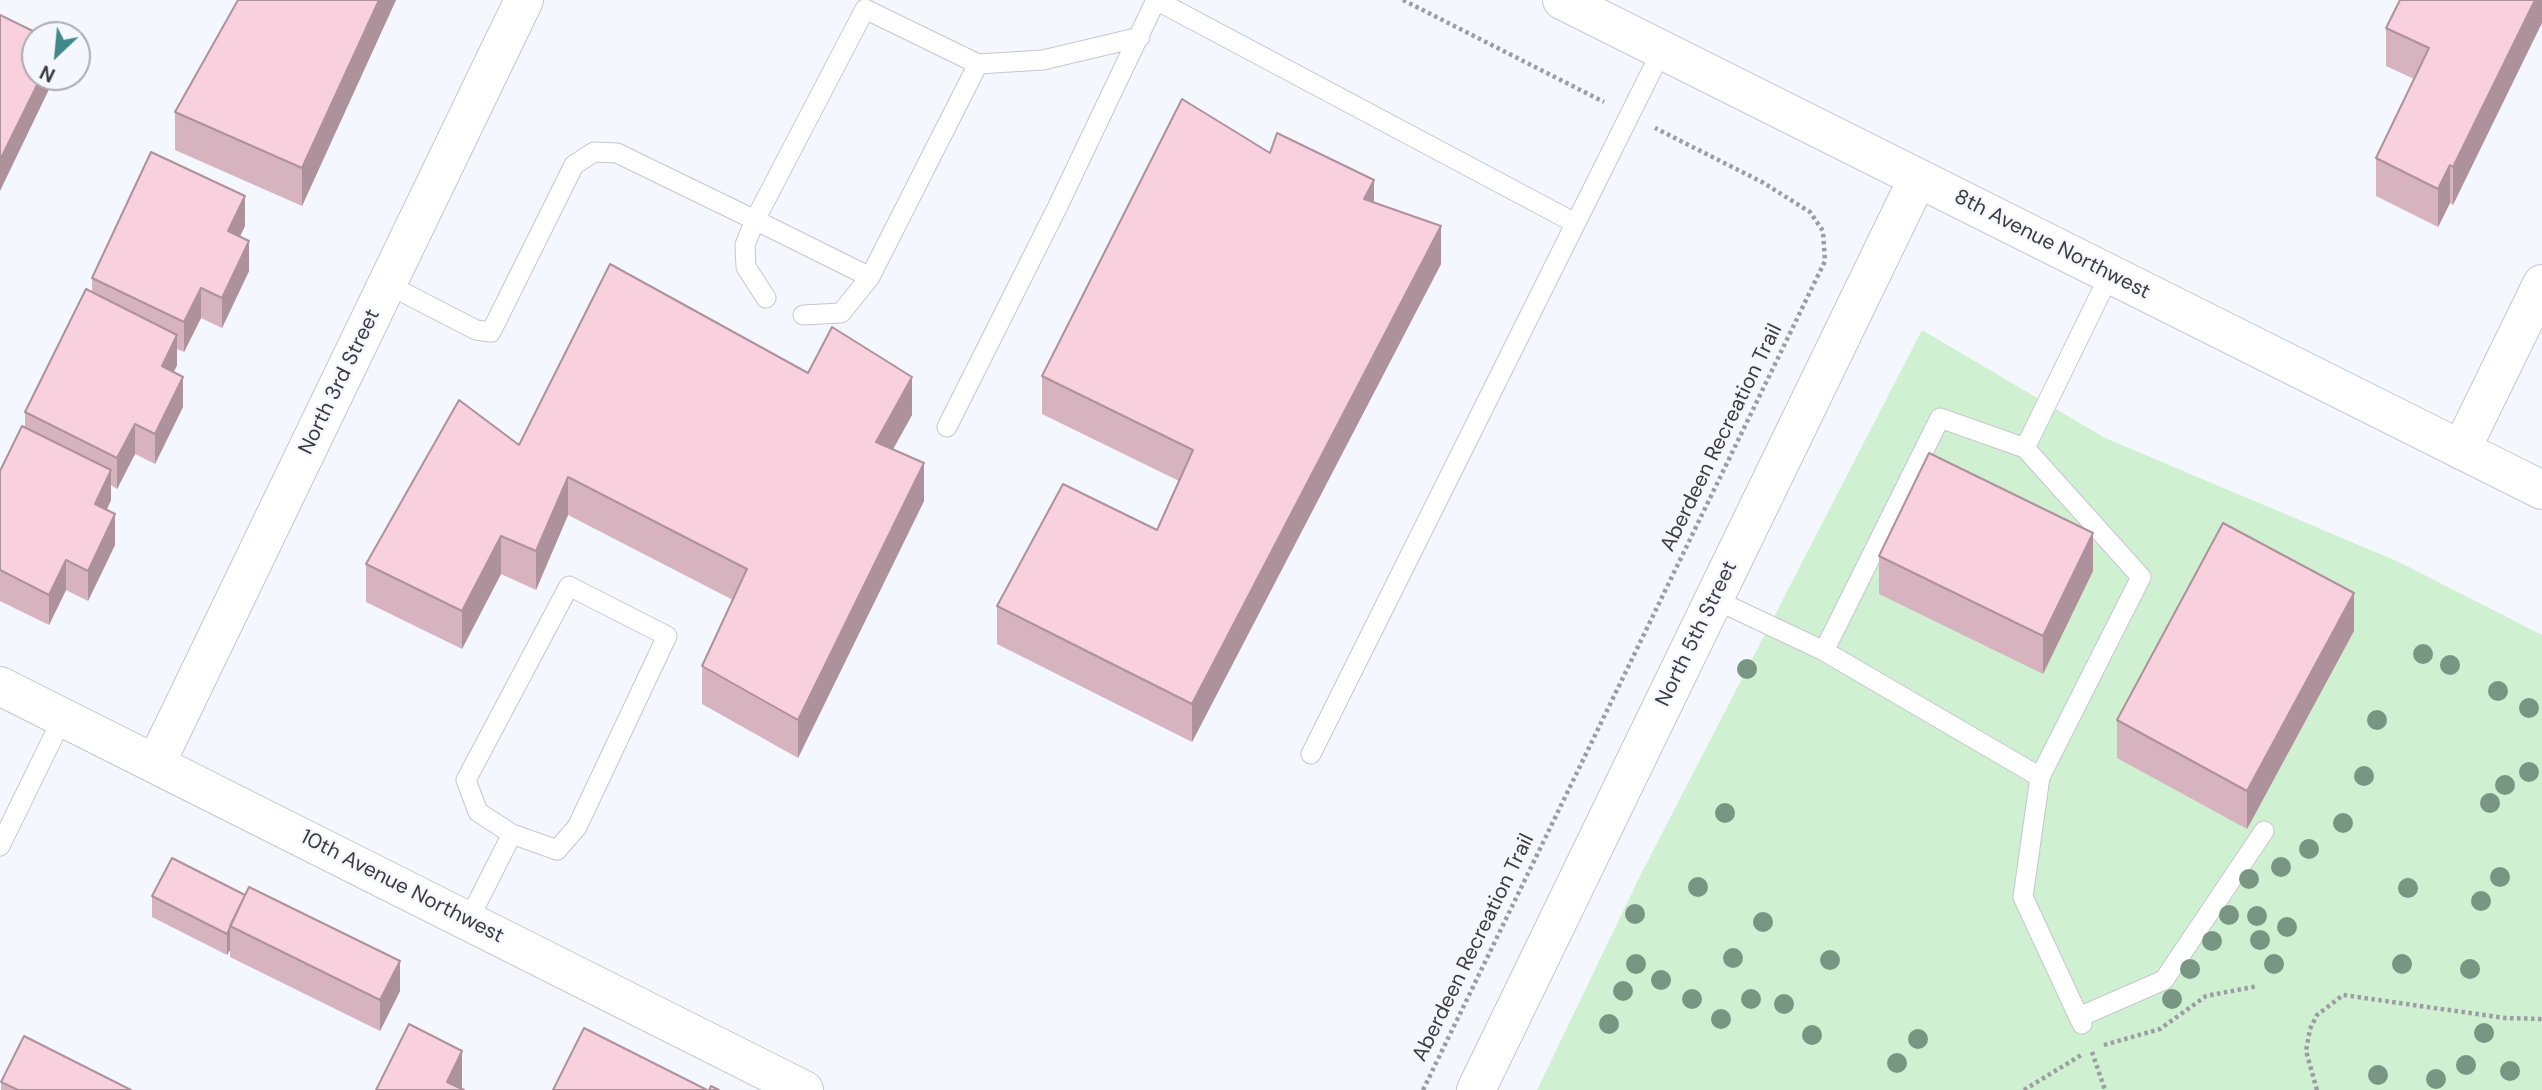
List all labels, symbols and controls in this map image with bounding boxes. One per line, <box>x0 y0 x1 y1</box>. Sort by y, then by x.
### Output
north arrow <box>21 21 91 91</box>
text: N <box>36 59 59 88</box>
street label: 8th Avenue Northwest <box>1950 185 2154 305</box>
street label: North 3rd Street <box>294 305 386 459</box>
street label: Aberdeen Recreation Trail <box>1656 320 1788 556</box>
street label: North 5th Street <box>1651 557 1743 711</box>
street label: 10th Avenue Northwest <box>296 825 508 949</box>
street label: Aberdeen Recreation Trail <box>1408 830 1540 1066</box>

